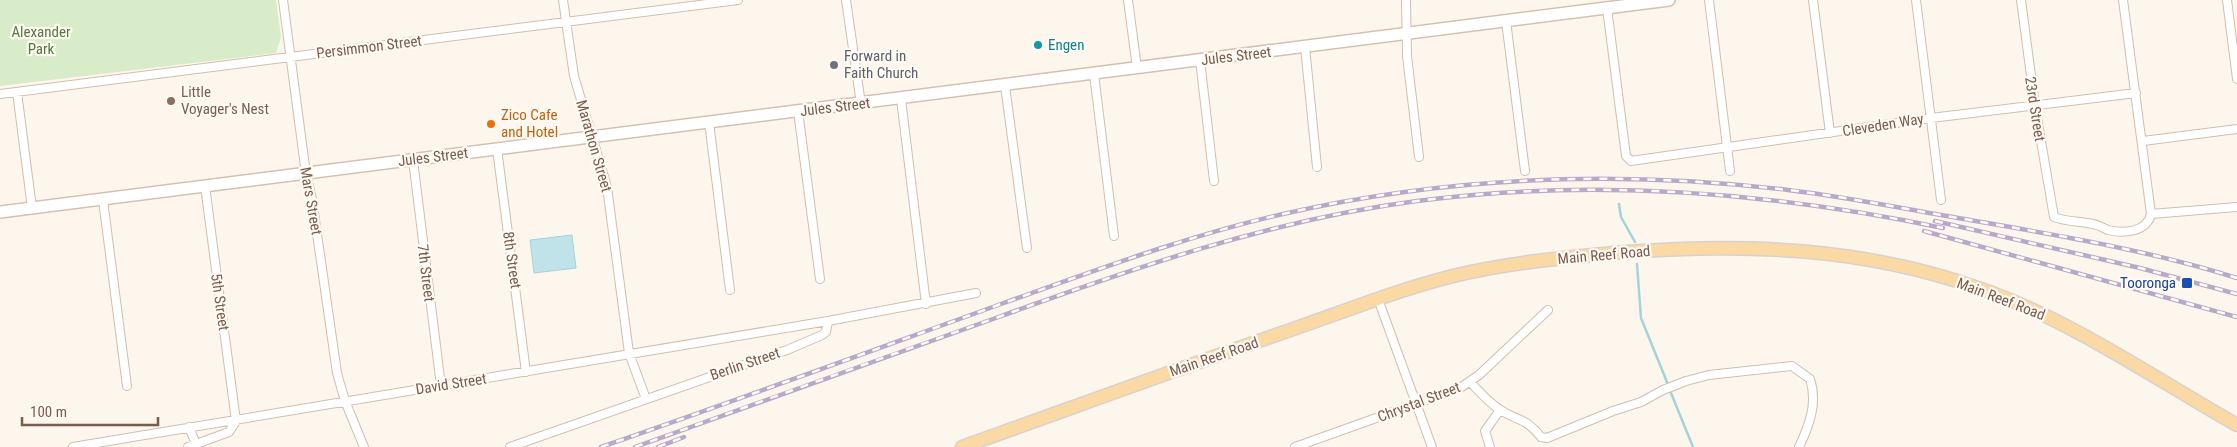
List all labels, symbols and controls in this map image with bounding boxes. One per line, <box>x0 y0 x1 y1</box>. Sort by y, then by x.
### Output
park label: Alexander Park <box>11 23 71 58</box>
street label: Persimmon Street <box>315 32 423 62</box>
place label: Engen <box>1048 36 1084 54</box>
marker: Engen <box>1032 39 1044 51</box>
street label: Jules Street <box>1200 43 1272 69</box>
place label: Forward in Faith Church <box>844 47 918 82</box>
marker: Forward in Faith Church <box>828 59 840 71</box>
street label: 23rd Street <box>2021 75 2049 143</box>
place label: Little Voyager's Nest <box>181 83 269 118</box>
street label: Jules Street <box>799 94 871 120</box>
marker: Little Voyager's Nest <box>165 95 177 107</box>
street label: Marathon Street <box>572 98 616 194</box>
place label: Zico Cafe and Hotel <box>501 106 558 141</box>
street label: Cleveden Way <box>1841 110 1925 140</box>
marker: Zico Cafe and Hotel <box>485 118 497 130</box>
street label: Jules Street <box>397 144 469 170</box>
street label: Mars Street <box>296 166 326 236</box>
street label: 8th Street <box>499 230 525 290</box>
street label: Main Reef Road <box>1557 242 1651 268</box>
street label: 7th Street <box>414 243 438 303</box>
street label: 5th Street <box>207 272 233 332</box>
street label: Main Reef Road <box>1954 274 2048 324</box>
place label: Tooronga <box>2120 274 2176 292</box>
marker: Tooronga <box>2180 276 2194 290</box>
street label: Main Reef Road <box>1167 333 1261 381</box>
street label: Berlin Street <box>708 344 782 384</box>
street label: David Street <box>414 370 488 398</box>
street label: Chrystal Street <box>1375 378 1463 426</box>
scale bar <box>22 394 159 426</box>
text: 100 m <box>30 403 67 421</box>

